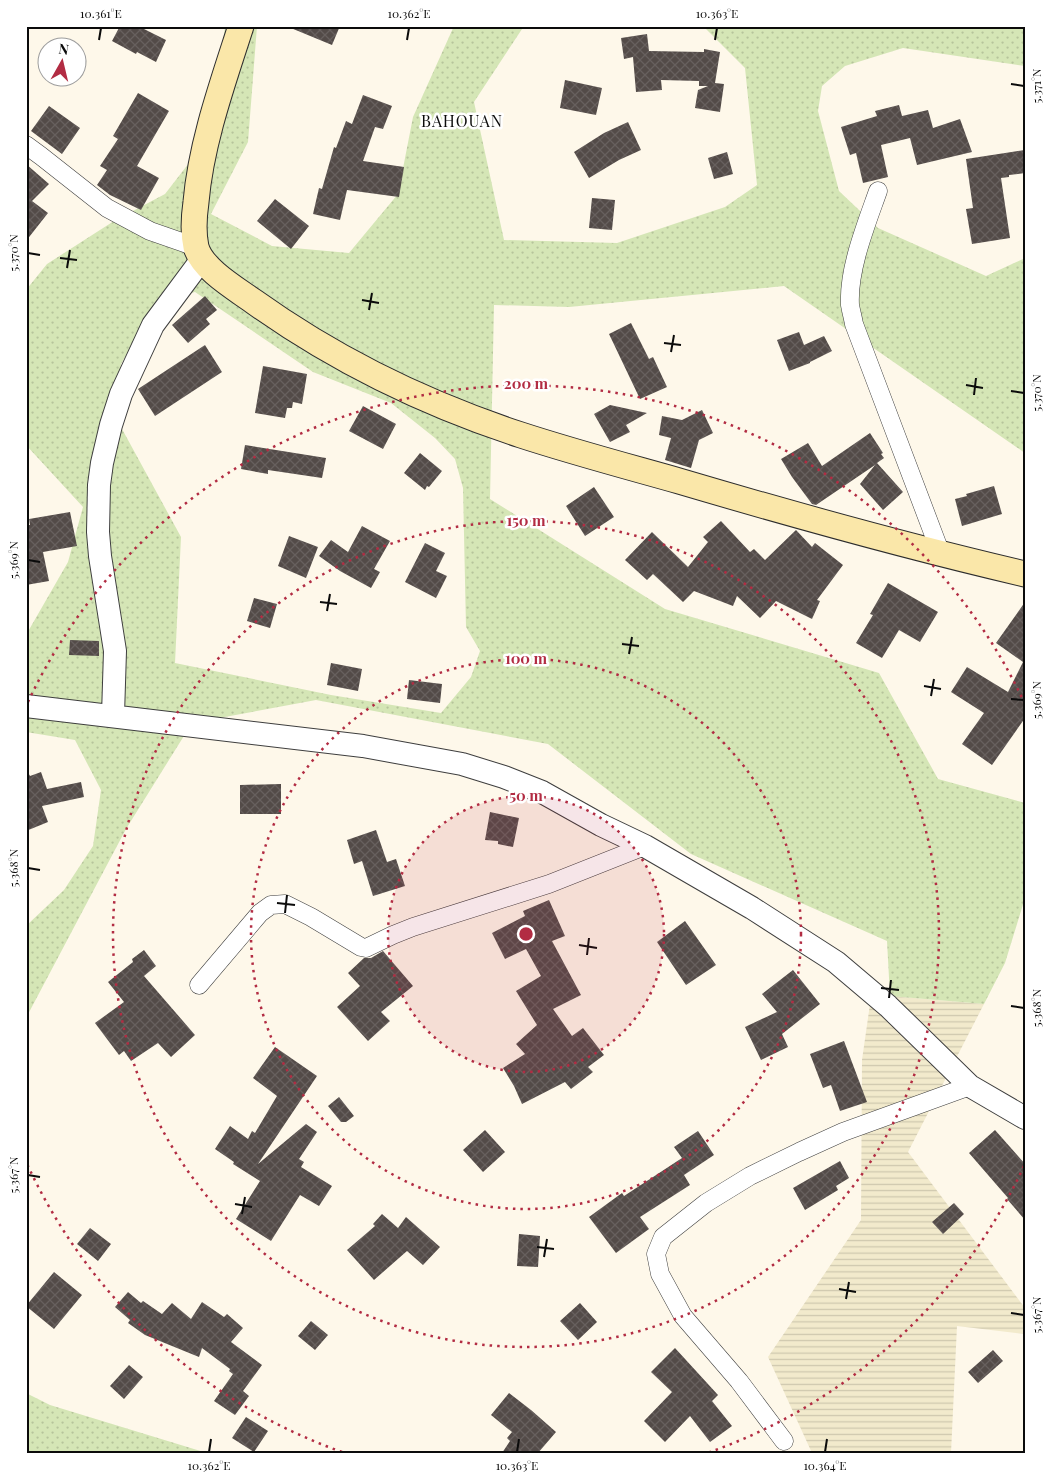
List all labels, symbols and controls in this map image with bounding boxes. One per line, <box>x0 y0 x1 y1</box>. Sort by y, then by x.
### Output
text: 10.361°E <box>80 5 122 21</box>
text: 10.362°E <box>387 5 431 21</box>
text: 10.363°E <box>696 5 738 21</box>
north arrow <box>38 38 88 88</box>
text: N <box>58 39 70 59</box>
text: 5.371°N <box>1028 68 1044 104</box>
district label: BAHOUAN <box>421 110 503 131</box>
text: 5.370°N <box>5 234 21 272</box>
text: 200 m <box>504 373 549 393</box>
text: 5.370°N <box>1028 374 1044 412</box>
text: 150 m <box>506 510 546 530</box>
text: 5.369°N <box>5 541 21 579</box>
text: 100 m <box>505 648 548 668</box>
text: 5.369°N <box>1028 681 1044 719</box>
text: 50 m <box>509 785 543 805</box>
text: 5.368°N <box>5 848 21 887</box>
centre of rings <box>517 925 535 943</box>
text: 5.368°N <box>1028 988 1044 1027</box>
text: 5.367°N <box>5 1156 21 1193</box>
text: 5.367°N <box>1028 1296 1044 1333</box>
text: 10.362°E <box>187 1457 231 1473</box>
text: 10.363°E <box>496 1457 538 1473</box>
text: 10.364°E <box>803 1457 847 1473</box>

